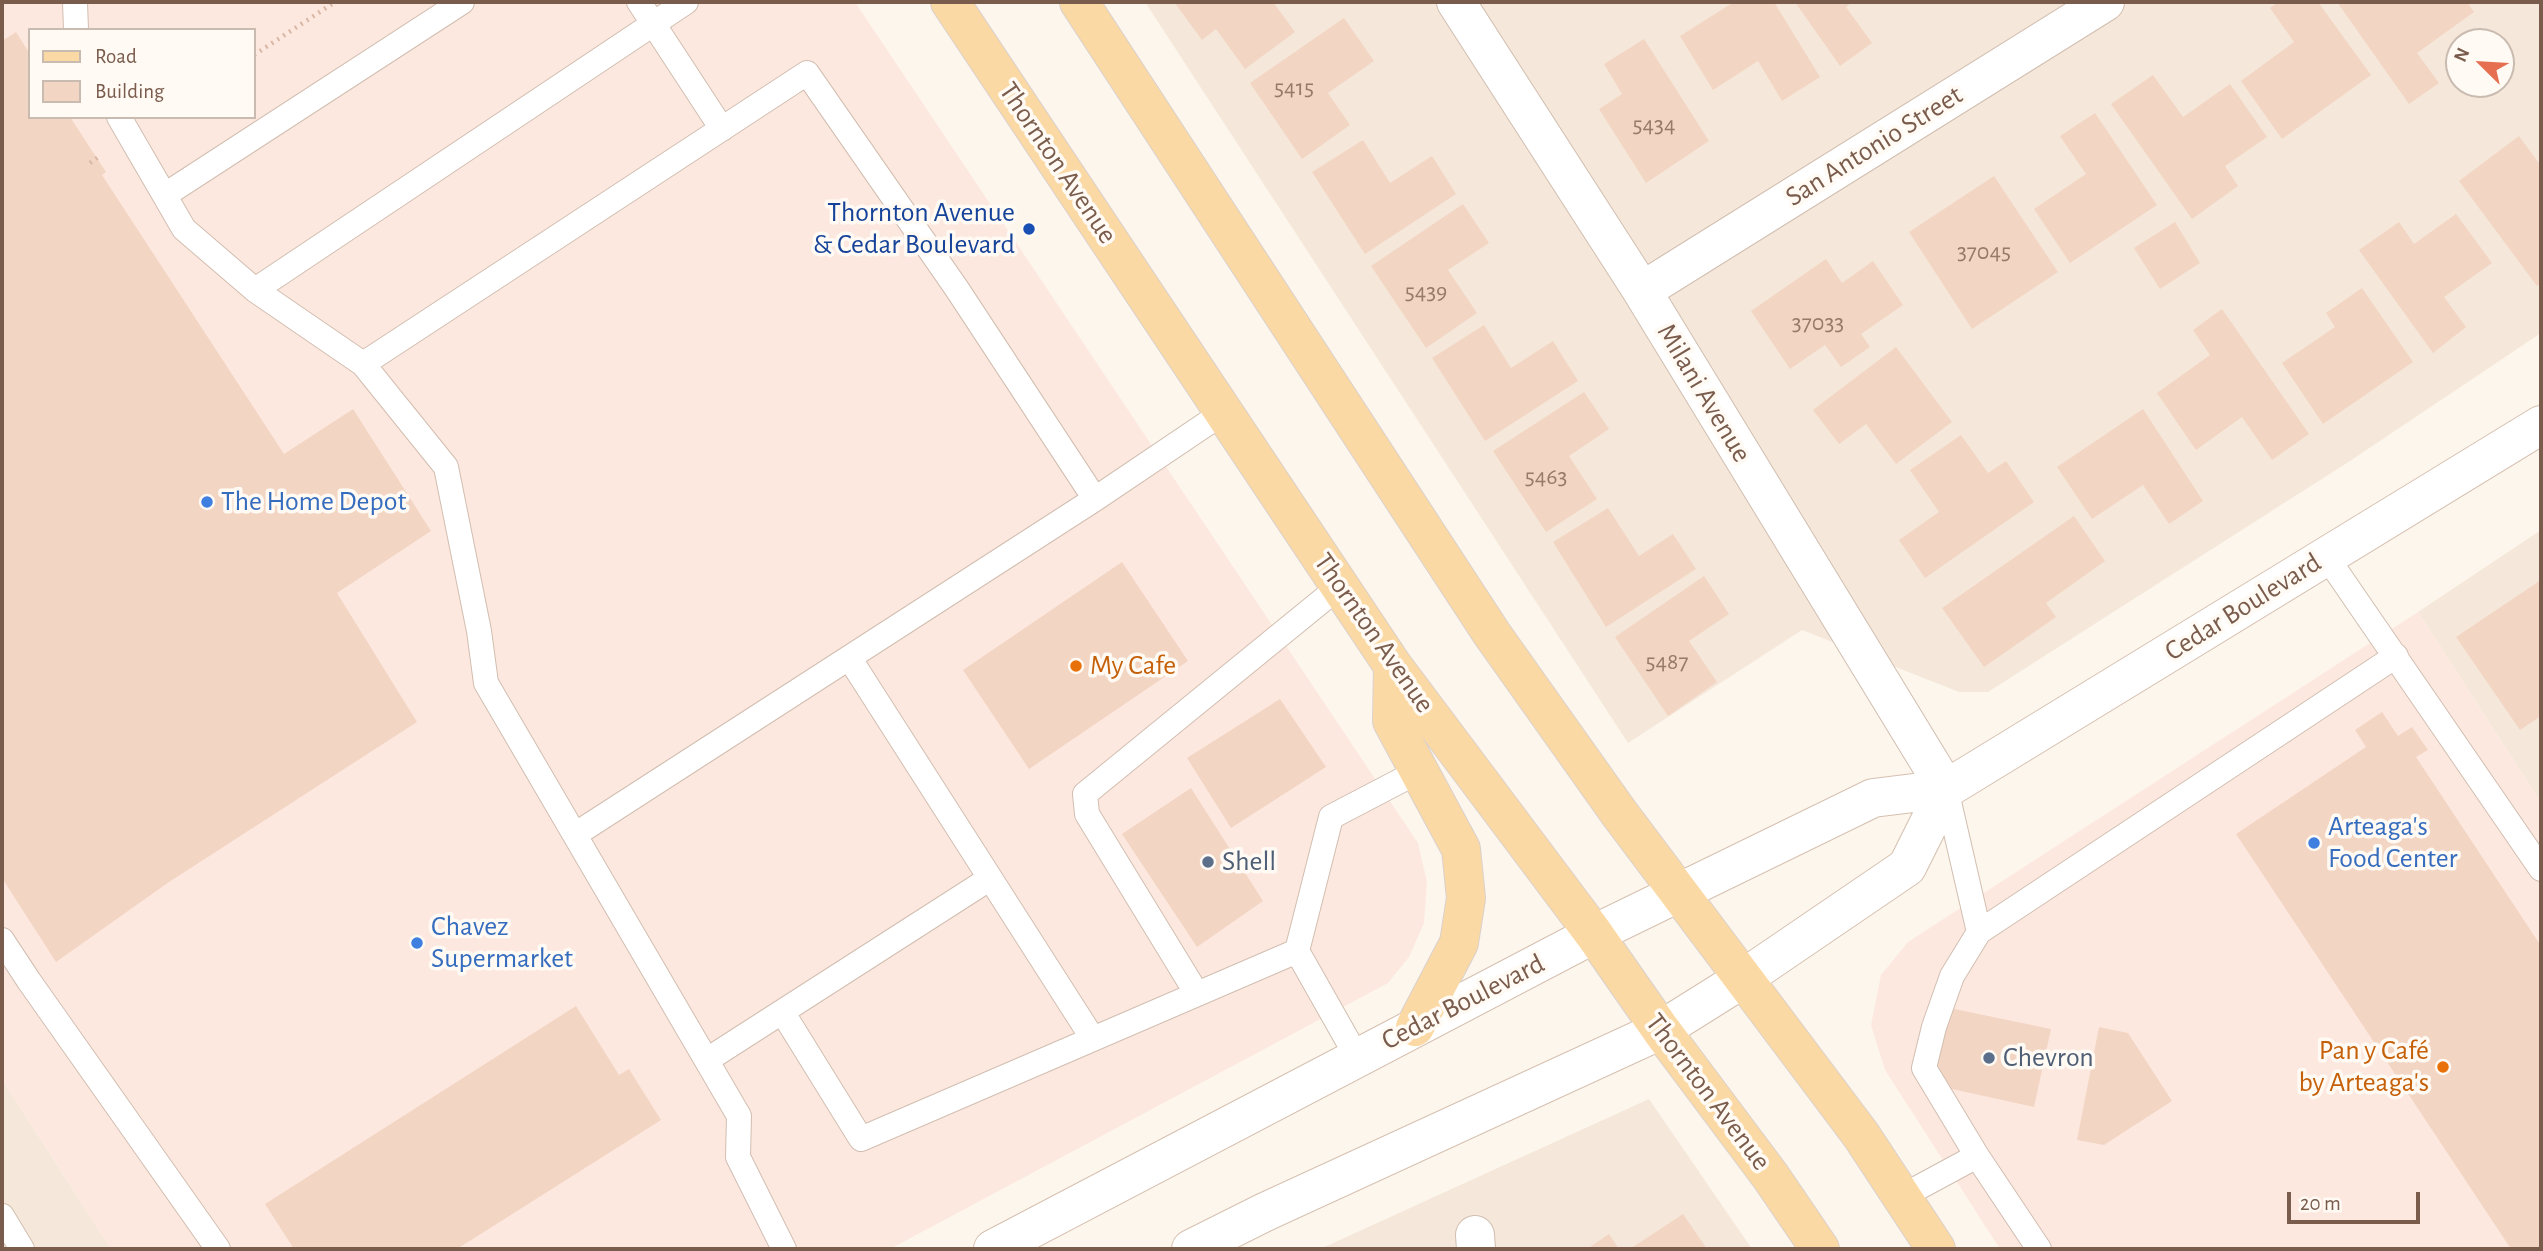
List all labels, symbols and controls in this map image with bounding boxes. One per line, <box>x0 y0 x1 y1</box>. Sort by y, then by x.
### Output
legend <box>28 28 256 119</box>
north arrow <box>2445 28 2515 98</box>
text: N <box>2451 45 2474 65</box>
text: Road <box>95 46 137 67</box>
house number: 5415 <box>1274 74 1314 102</box>
street label: Thornton Avenue <box>992 76 1124 250</box>
street label: San Antonio Street <box>1779 78 1969 214</box>
text: Building <box>95 81 164 102</box>
house number: 5434 <box>1632 111 1676 139</box>
place label: Thornton Avenue & Cedar Boulevard <box>813 196 1015 262</box>
marker: Thornton Avenue & Cedar Boulevard <box>1021 221 1037 237</box>
house number: 37045 <box>1957 238 2011 266</box>
house number: 5439 <box>1405 278 1447 306</box>
house number: 37033 <box>1792 309 1844 337</box>
street label: Milani Avenue <box>1649 318 1759 468</box>
house number: 5463 <box>1525 463 1567 491</box>
place label: The Home Depot <box>221 485 406 519</box>
marker: The Home Depot <box>199 494 215 510</box>
street label: Cedar Boulevard <box>2159 546 2327 668</box>
street label: Thornton Avenue <box>1306 547 1442 719</box>
house number: 5487 <box>1646 648 1688 676</box>
place label: My Cafe <box>1090 649 1176 683</box>
marker: My Cafe <box>1068 658 1084 674</box>
place label: Arteaga's Food Center <box>2328 810 2458 876</box>
marker: Arteaga's Food Center <box>2306 835 2322 851</box>
place label: Shell <box>1222 845 1276 879</box>
marker: Shell <box>1200 854 1216 870</box>
place label: Chavez Supermarket <box>431 910 573 976</box>
marker: Chavez Supermarket <box>409 935 425 951</box>
street label: Cedar Boulevard <box>1376 947 1550 1057</box>
street label: Thornton Avenue <box>1638 1007 1778 1177</box>
place label: Pan y Café by Arteaga's <box>2299 1034 2429 1100</box>
place label: Chevron <box>2003 1041 2094 1075</box>
marker: Chevron <box>1981 1050 1997 1066</box>
marker: Pan y Café by Arteaga's <box>2435 1059 2451 1075</box>
scale bar <box>2291 1178 2424 1222</box>
text: 20 m <box>2300 1193 2341 1214</box>

